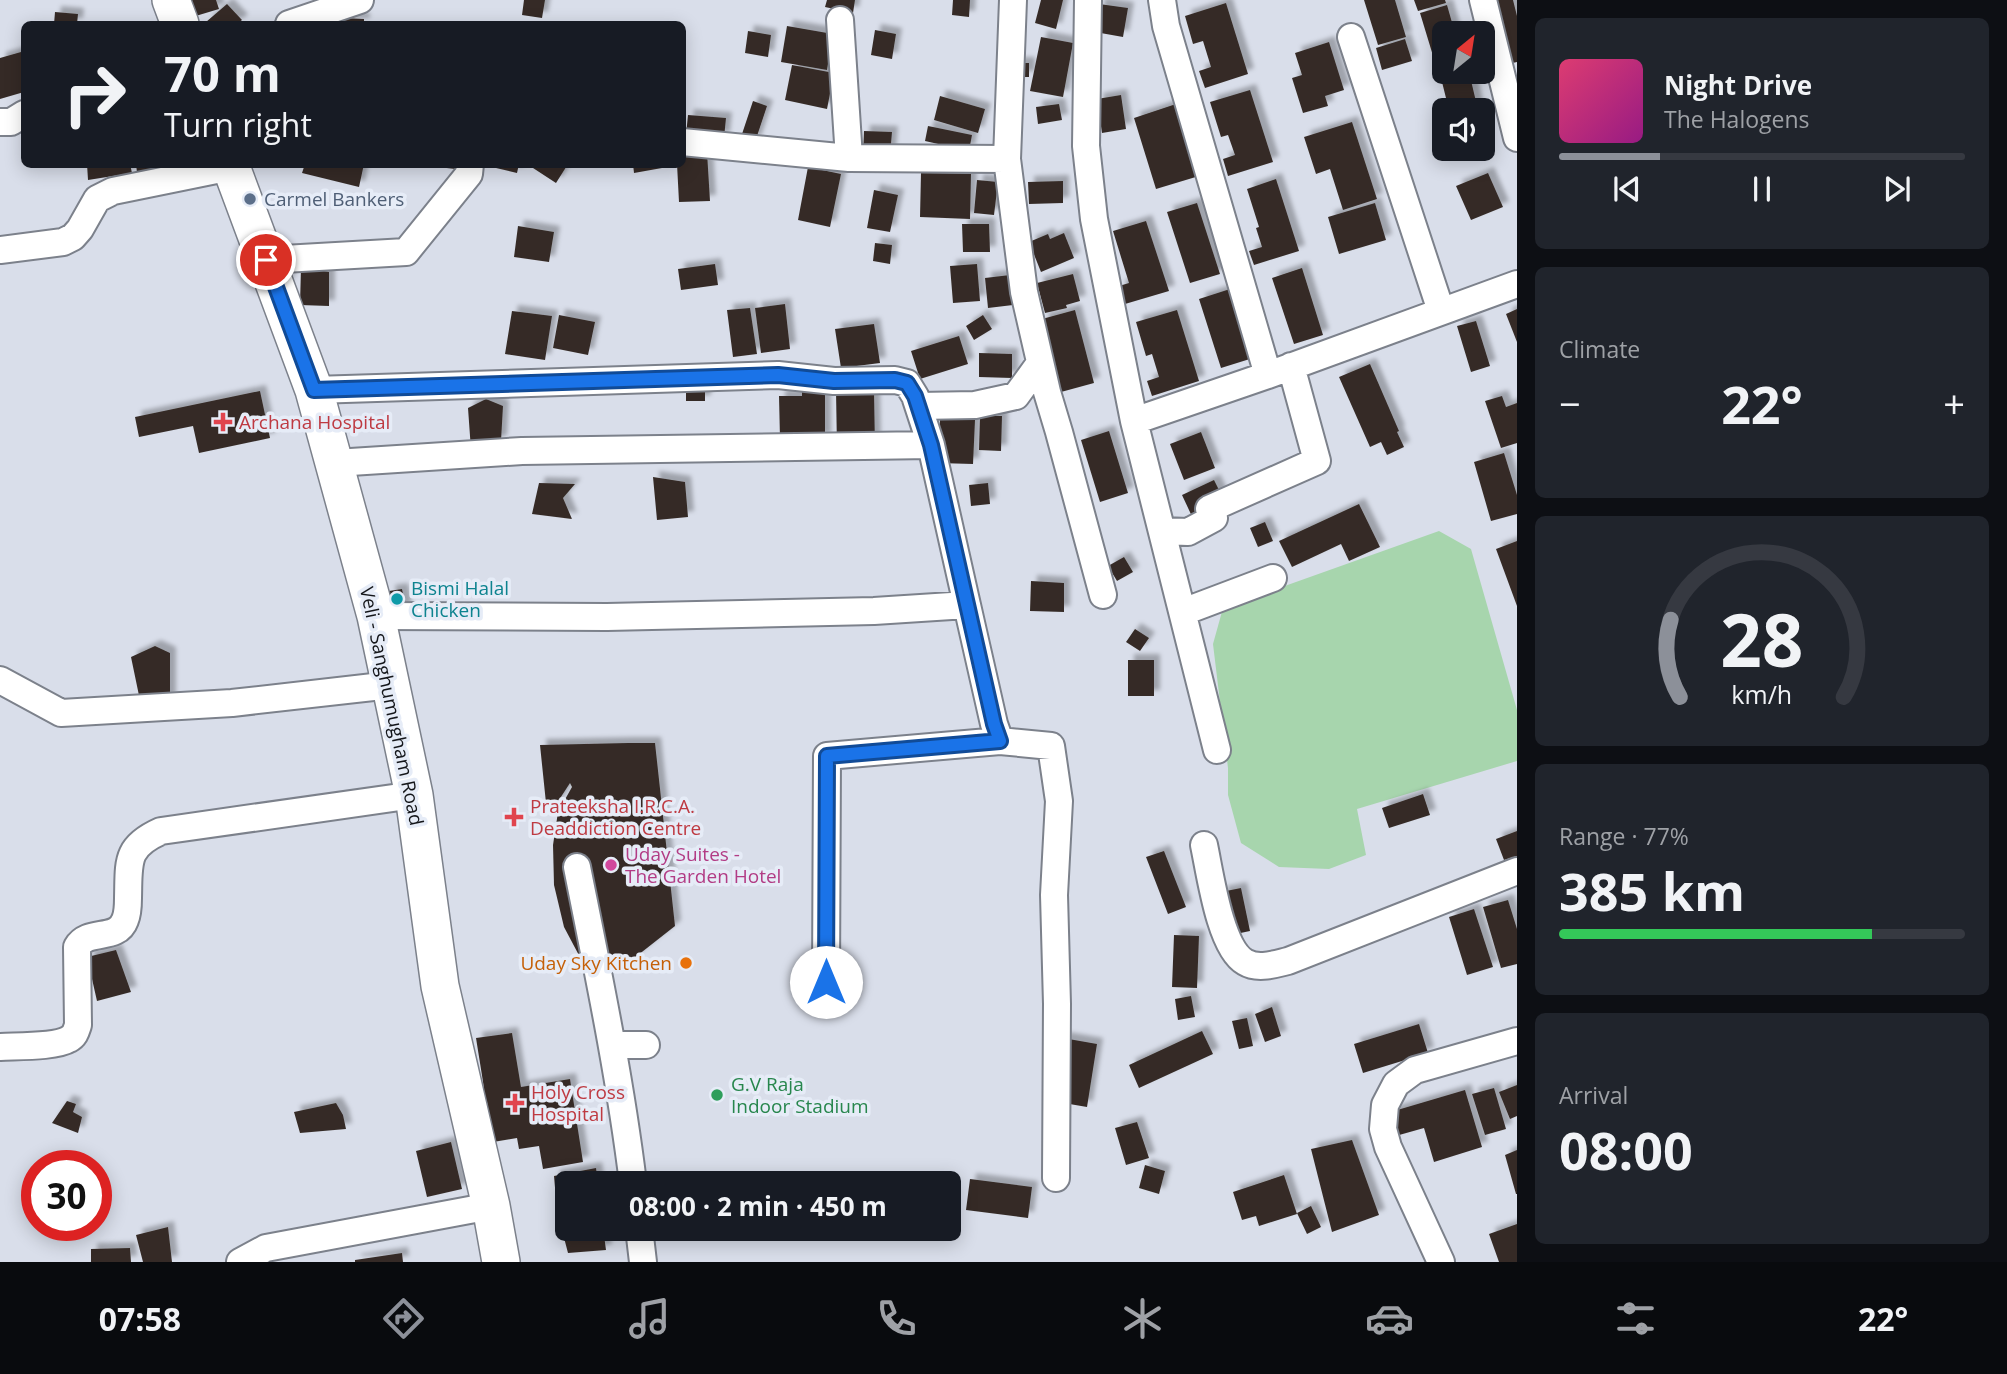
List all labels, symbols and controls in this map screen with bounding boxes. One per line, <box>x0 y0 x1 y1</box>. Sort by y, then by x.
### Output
north arrow <box>1432 21 1494 84</box>
map controls <box>1432 21 1495 161</box>
text: 70 m <box>164 40 281 106</box>
icon: right <box>49 49 140 140</box>
text: Night Drive <box>1664 67 1812 103</box>
button: sound <box>1432 98 1495 161</box>
text: Turn right <box>164 103 312 146</box>
text: The Halogens <box>1664 103 1810 135</box>
icon: previous <box>1608 170 1646 208</box>
icon: pause <box>1743 170 1781 208</box>
icon: next <box>1878 170 1916 208</box>
place label: Carmel Bankers <box>264 186 404 212</box>
marker: Carmel Bankers <box>242 191 258 207</box>
pin <box>236 230 296 290</box>
icon: arrive <box>247 241 285 279</box>
text: Climate <box>1559 333 1640 365</box>
text: 22° <box>1721 368 1803 439</box>
text: − <box>1559 377 1581 429</box>
text: + <box>1943 377 1965 429</box>
place label: Archana Hospital <box>239 409 390 435</box>
marker: Archana Hospital <box>213 412 233 432</box>
place label: Bismi Halal Chicken <box>411 575 509 623</box>
street label: Veli - Sanghumugham Road <box>354 584 430 828</box>
text: 28 <box>1720 589 1804 688</box>
marker: Bismi Halal Chicken <box>389 591 405 607</box>
text: km/h <box>1732 677 1792 711</box>
place label: Prateeksha I.R.C.A. Deaddiction Centre <box>530 793 701 841</box>
marker: Prateeksha I.R.C.A. Deaddiction Centre <box>504 807 524 827</box>
text: Range · 77% <box>1559 820 1689 852</box>
place label: Uday Suites - The Garden Hotel <box>625 841 781 889</box>
text: 385 km <box>1559 855 1745 926</box>
marker: Uday Suites - The Garden Hotel <box>603 857 619 873</box>
position arrow <box>789 945 863 1019</box>
place label: Uday Sky Kitchen <box>520 950 672 976</box>
marker: Uday Sky Kitchen <box>678 955 694 971</box>
place label: G.V Raja Indoor Stadium <box>731 1071 869 1119</box>
place label: Holy Cross Hospital <box>531 1079 625 1127</box>
text: Arrival <box>1559 1079 1628 1111</box>
marker: G.V Raja Indoor Stadium <box>709 1087 725 1103</box>
marker: Holy Cross Hospital <box>505 1093 525 1113</box>
text: 08:00 <box>1559 1114 1693 1185</box>
speed limit sign: 30 <box>21 1150 112 1241</box>
text: 08:00 · 2 min · 450 m <box>629 1188 887 1224</box>
icon: directions <box>379 1294 428 1343</box>
icon: music <box>625 1294 674 1343</box>
icon: phone <box>872 1294 921 1343</box>
icon: climate <box>1118 1294 1167 1343</box>
icon: car <box>1365 1294 1414 1343</box>
icon: filters <box>1611 1294 1660 1343</box>
text: 07:58 <box>99 1297 181 1340</box>
text: 22° <box>1858 1297 1908 1340</box>

